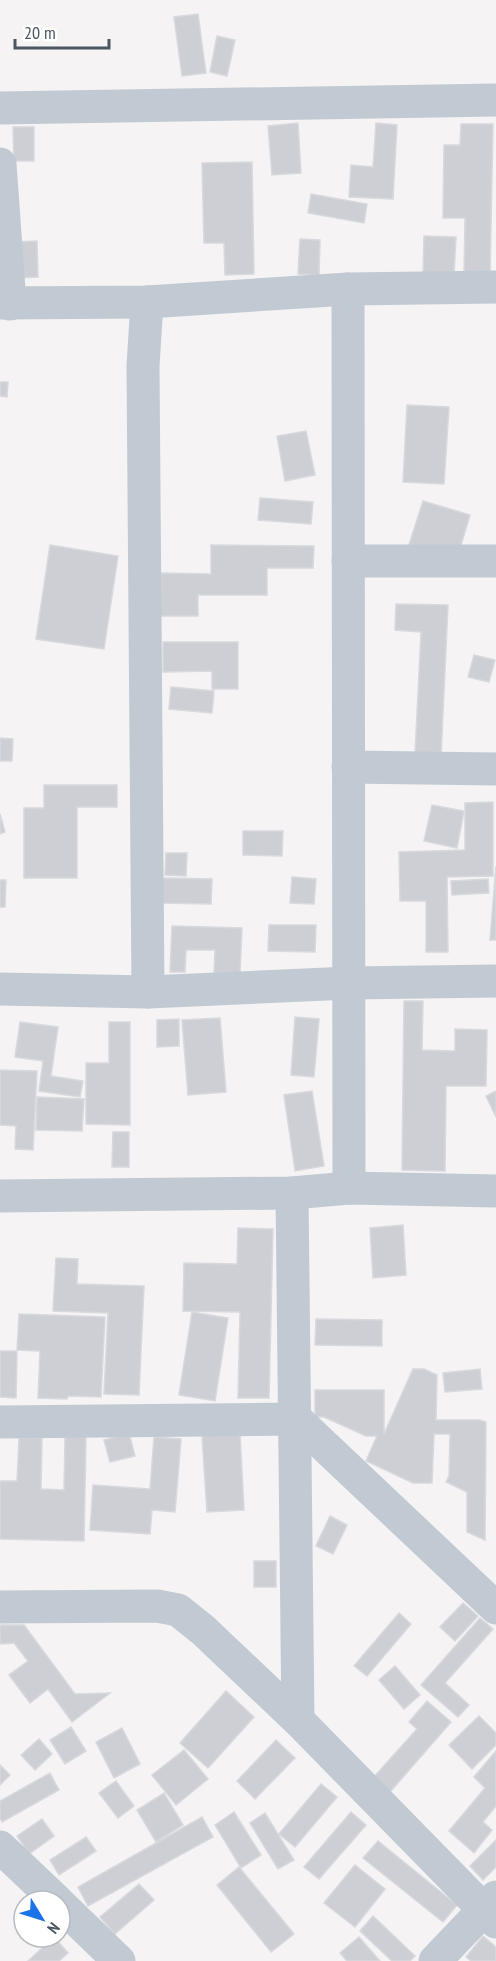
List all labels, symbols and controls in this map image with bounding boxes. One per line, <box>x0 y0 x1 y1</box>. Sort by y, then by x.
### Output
scale bar <box>15 12 110 50</box>
text: 20 m <box>24 21 56 44</box>
north arrow <box>12 1889 72 1949</box>
text: N <box>43 1919 64 1938</box>

